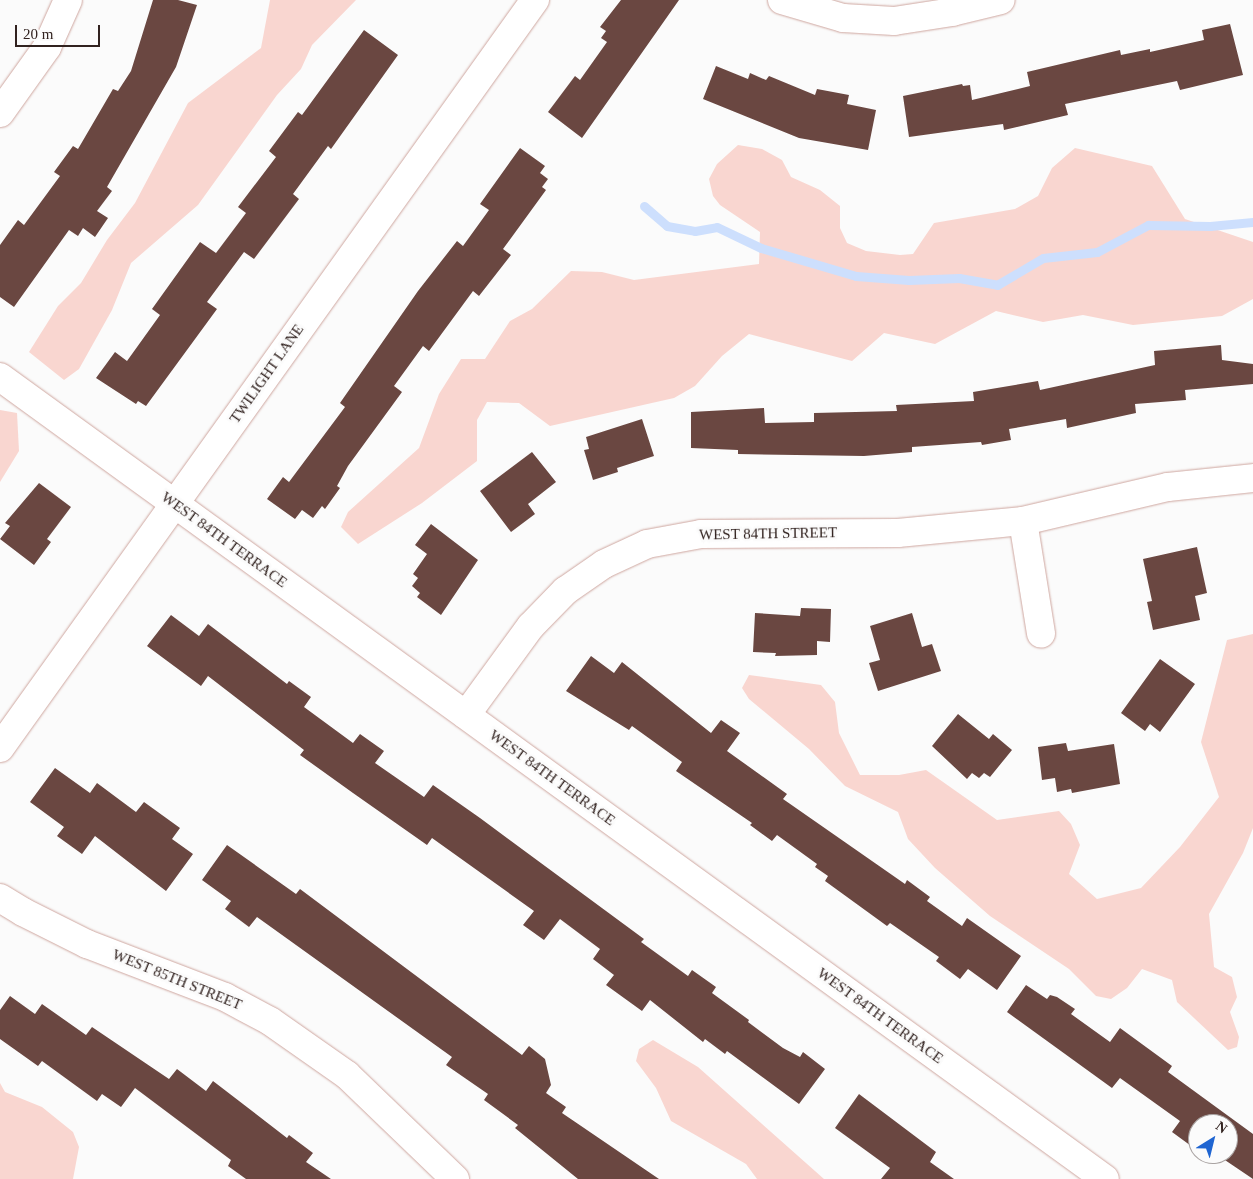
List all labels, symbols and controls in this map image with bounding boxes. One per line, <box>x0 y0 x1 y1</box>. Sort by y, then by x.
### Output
scale bar <box>18 15 102 47</box>
text: 20 m <box>23 26 53 42</box>
street label: TWILIGHT LANE <box>226 321 308 427</box>
street label: WEST 84TH TERRACE <box>157 488 291 592</box>
street label: WEST 84TH STREET <box>699 524 837 544</box>
street label: WEST 84TH TERRACE <box>485 726 619 830</box>
street label: WEST 85TH STREET <box>110 946 244 1014</box>
street label: WEST 84TH TERRACE <box>813 964 947 1068</box>
north arrow <box>1188 1114 1238 1164</box>
text: N <box>1213 1118 1230 1136</box>

